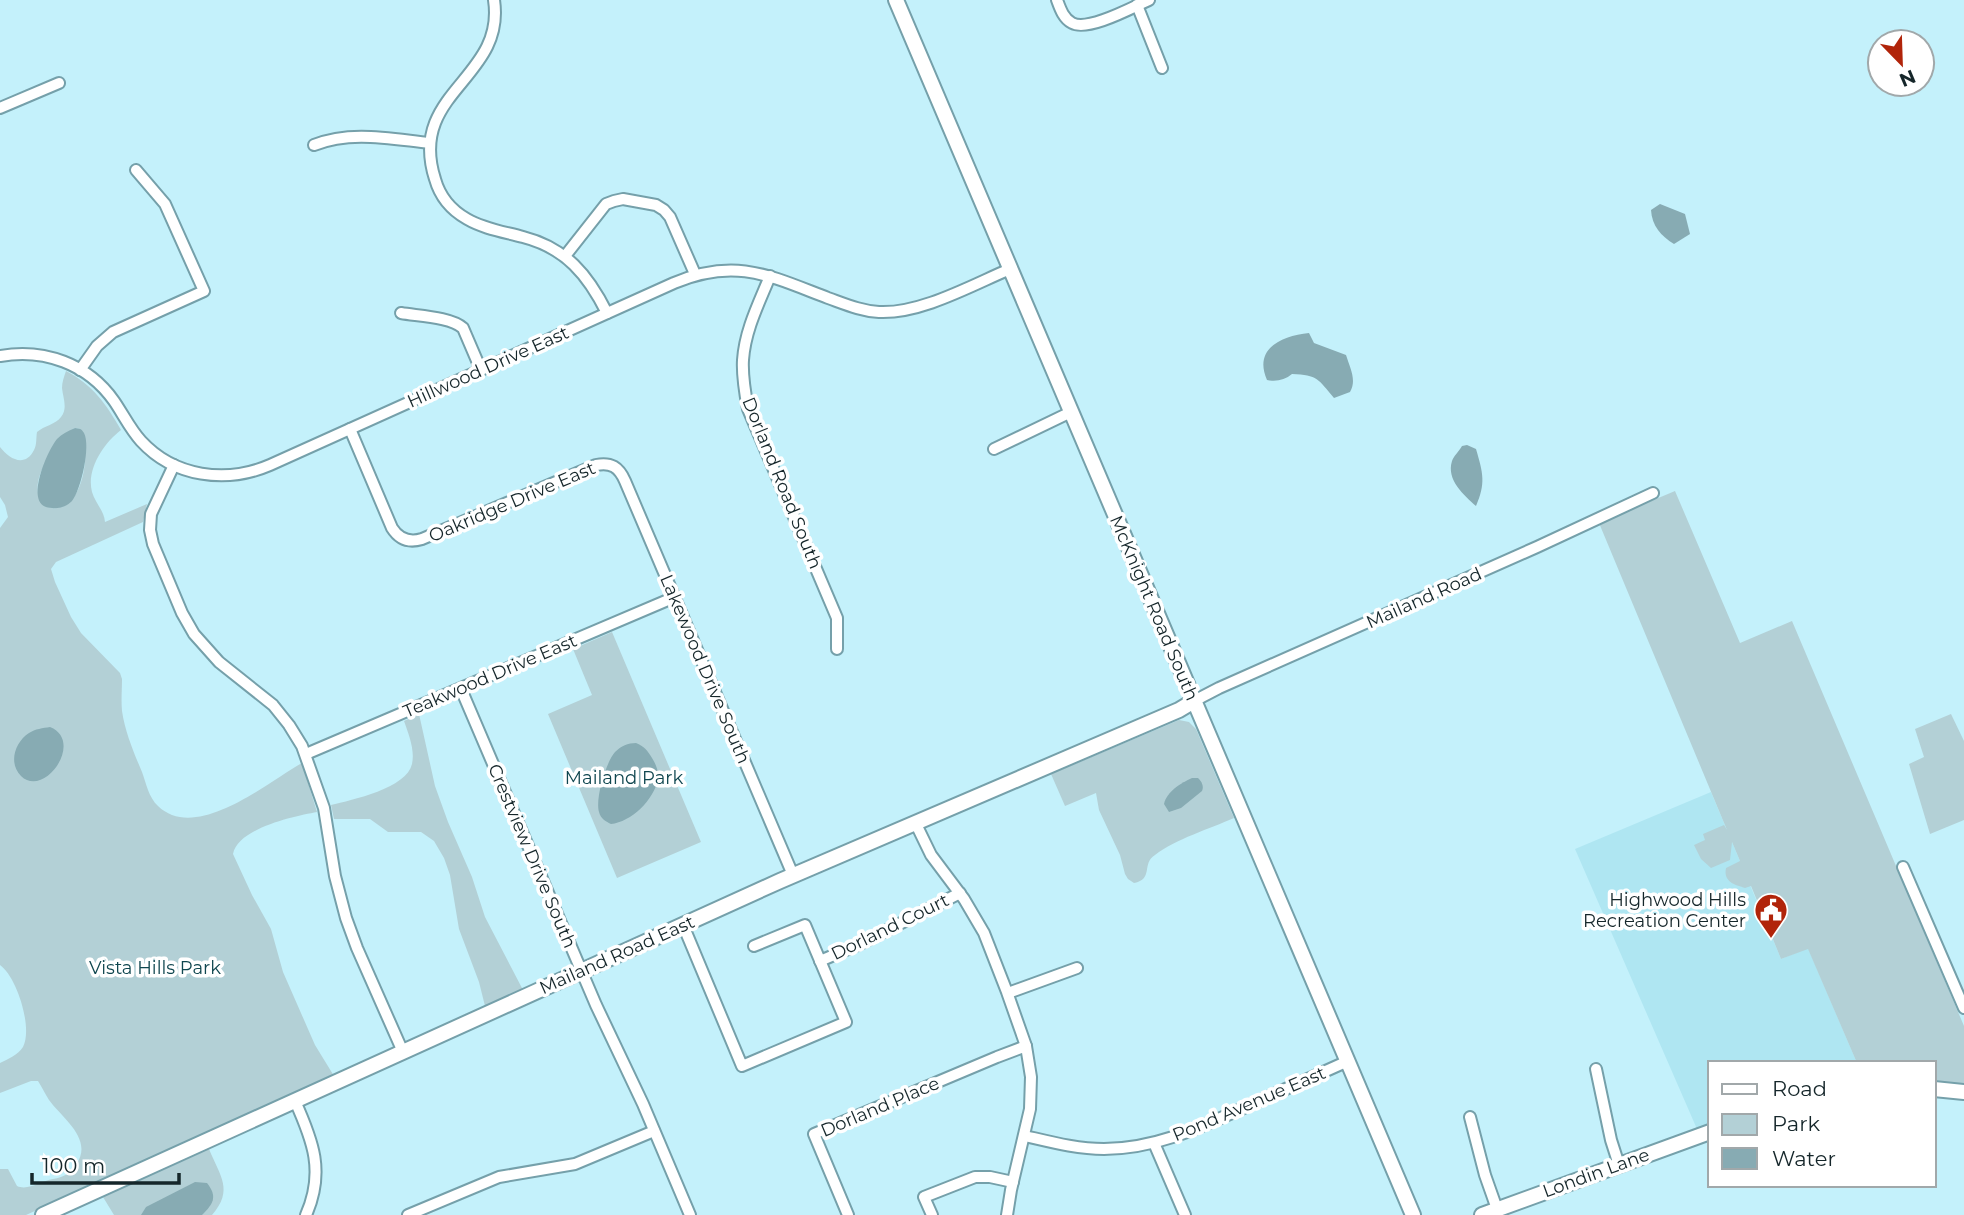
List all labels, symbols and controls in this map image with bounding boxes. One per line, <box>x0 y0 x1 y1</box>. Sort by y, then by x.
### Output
north arrow <box>1866 28 1936 98</box>
text: N <box>1896 65 1919 92</box>
street label: Hillwood Drive East <box>404 321 572 413</box>
street label: Dorland Road South <box>737 394 827 572</box>
street label: Oakridge Drive East <box>425 457 599 547</box>
street label: McKnight Road South <box>1105 512 1203 704</box>
street label: Mailand Road <box>1363 563 1485 633</box>
street label: Lakewood Drive South <box>655 571 755 767</box>
street label: Teakwood Drive East <box>400 629 580 723</box>
street label: Crestview Drive South <box>483 761 581 951</box>
park label: Mailand Park <box>565 767 683 789</box>
street label: Dorland Court <box>828 889 952 965</box>
place label: Highwood Hills Recreation Center <box>1583 889 1746 932</box>
public building icon: Highwood Hills Recreation Center <box>1752 891 1790 940</box>
street label: Mailand Road East <box>536 911 698 999</box>
park label: Vista Hills Park <box>89 957 221 979</box>
legend <box>1708 1061 1936 1187</box>
street label: Pond Avenue East <box>1169 1062 1329 1146</box>
street label: Dorland Place <box>817 1072 943 1142</box>
text: Road <box>1772 1076 1827 1101</box>
text: Park <box>1772 1111 1820 1136</box>
scale bar <box>32 1142 178 1186</box>
street label: Londin Lane <box>1540 1143 1653 1203</box>
text: Water <box>1772 1146 1836 1171</box>
text: 100 m <box>42 1153 105 1178</box>

